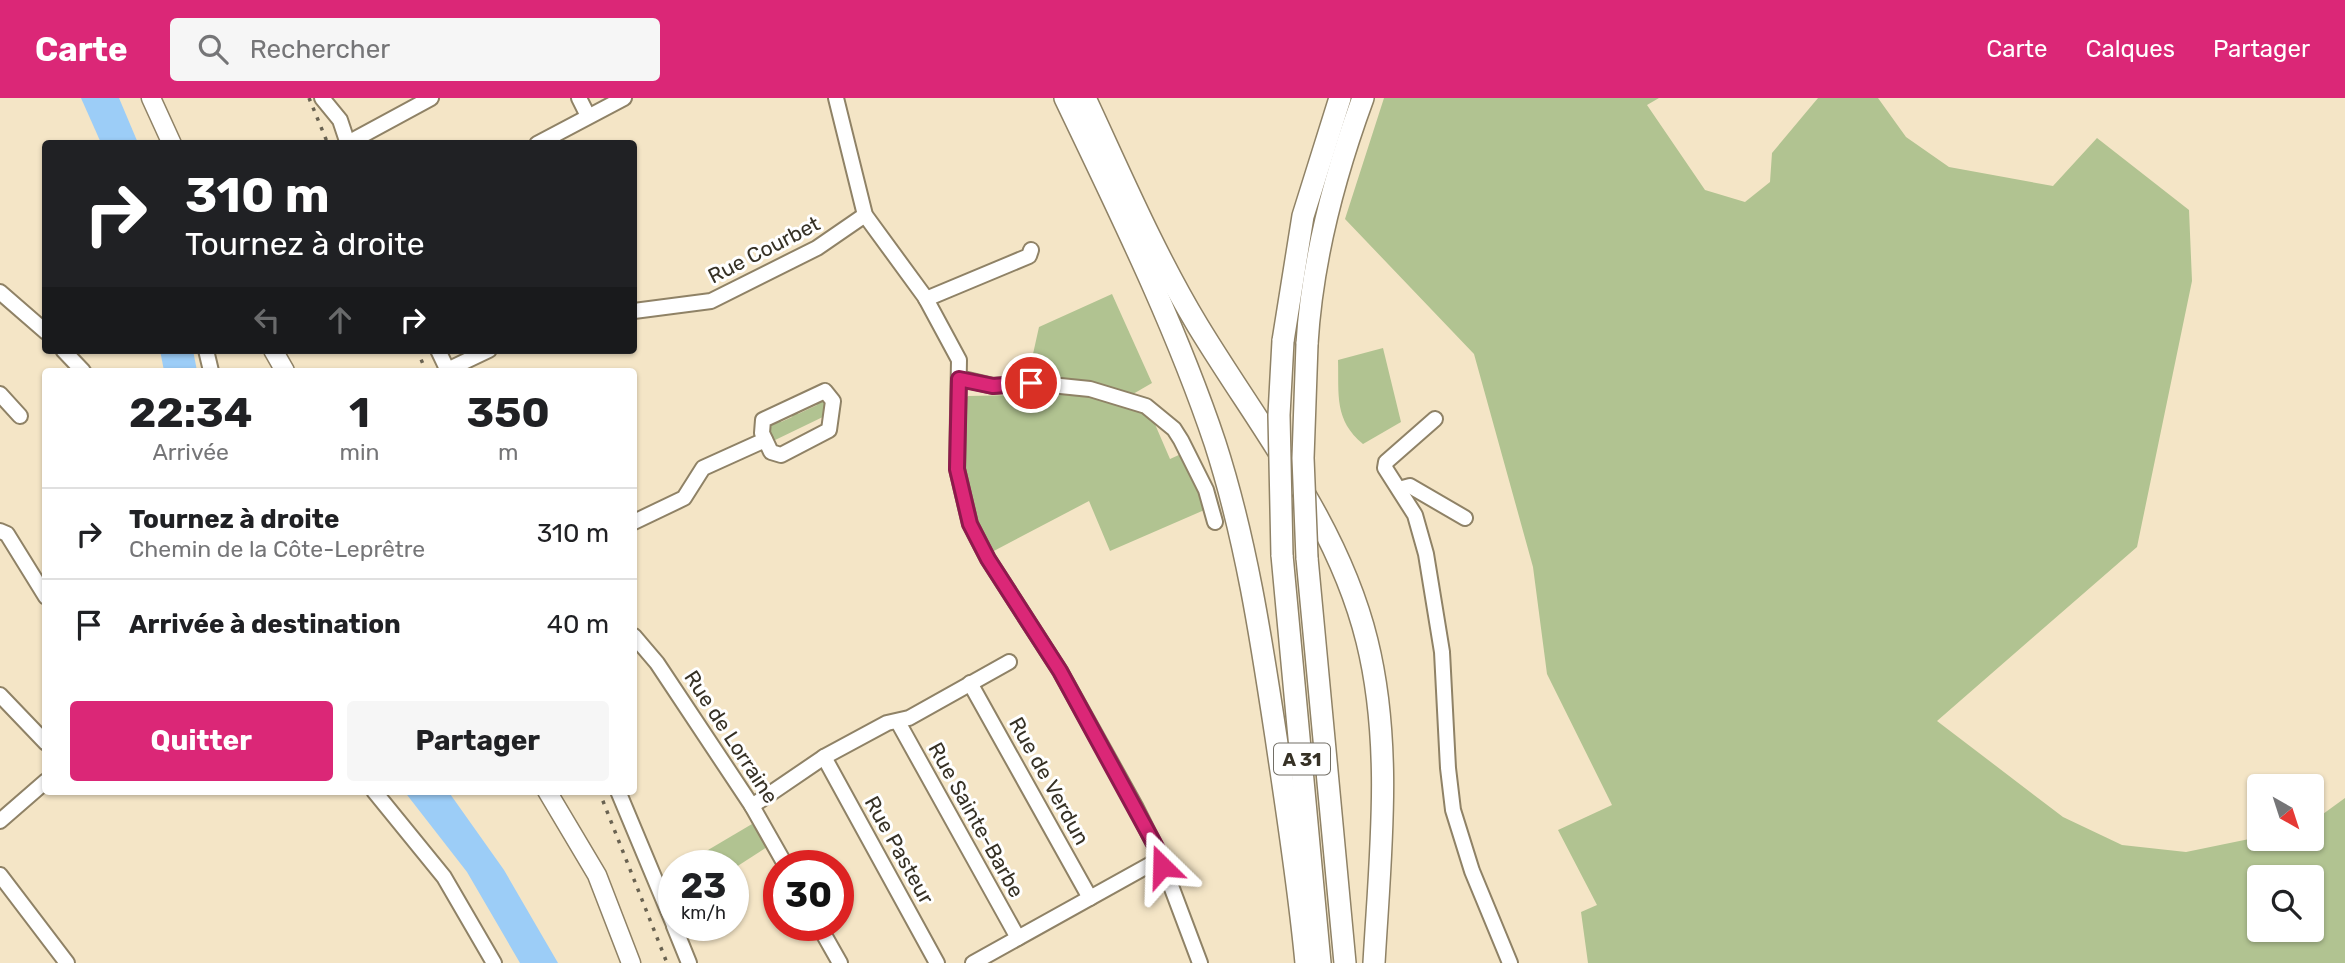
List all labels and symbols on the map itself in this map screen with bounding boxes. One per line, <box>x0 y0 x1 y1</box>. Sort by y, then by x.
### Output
street label: Rue Courbet <box>704 211 824 288</box>
pin <box>1001 353 1061 413</box>
street label: Rue de Lorraine <box>679 666 784 808</box>
street label: Rue de Verdun <box>1004 713 1095 849</box>
street label: Rue Sainte-Barbe <box>923 738 1029 902</box>
road number: A 31 <box>1274 744 1330 774</box>
north arrow <box>2247 774 2324 850</box>
street label: Rue Pasteur <box>860 791 939 908</box>
position arrow <box>1125 829 1199 903</box>
speed limit sign: 30 <box>763 850 854 941</box>

